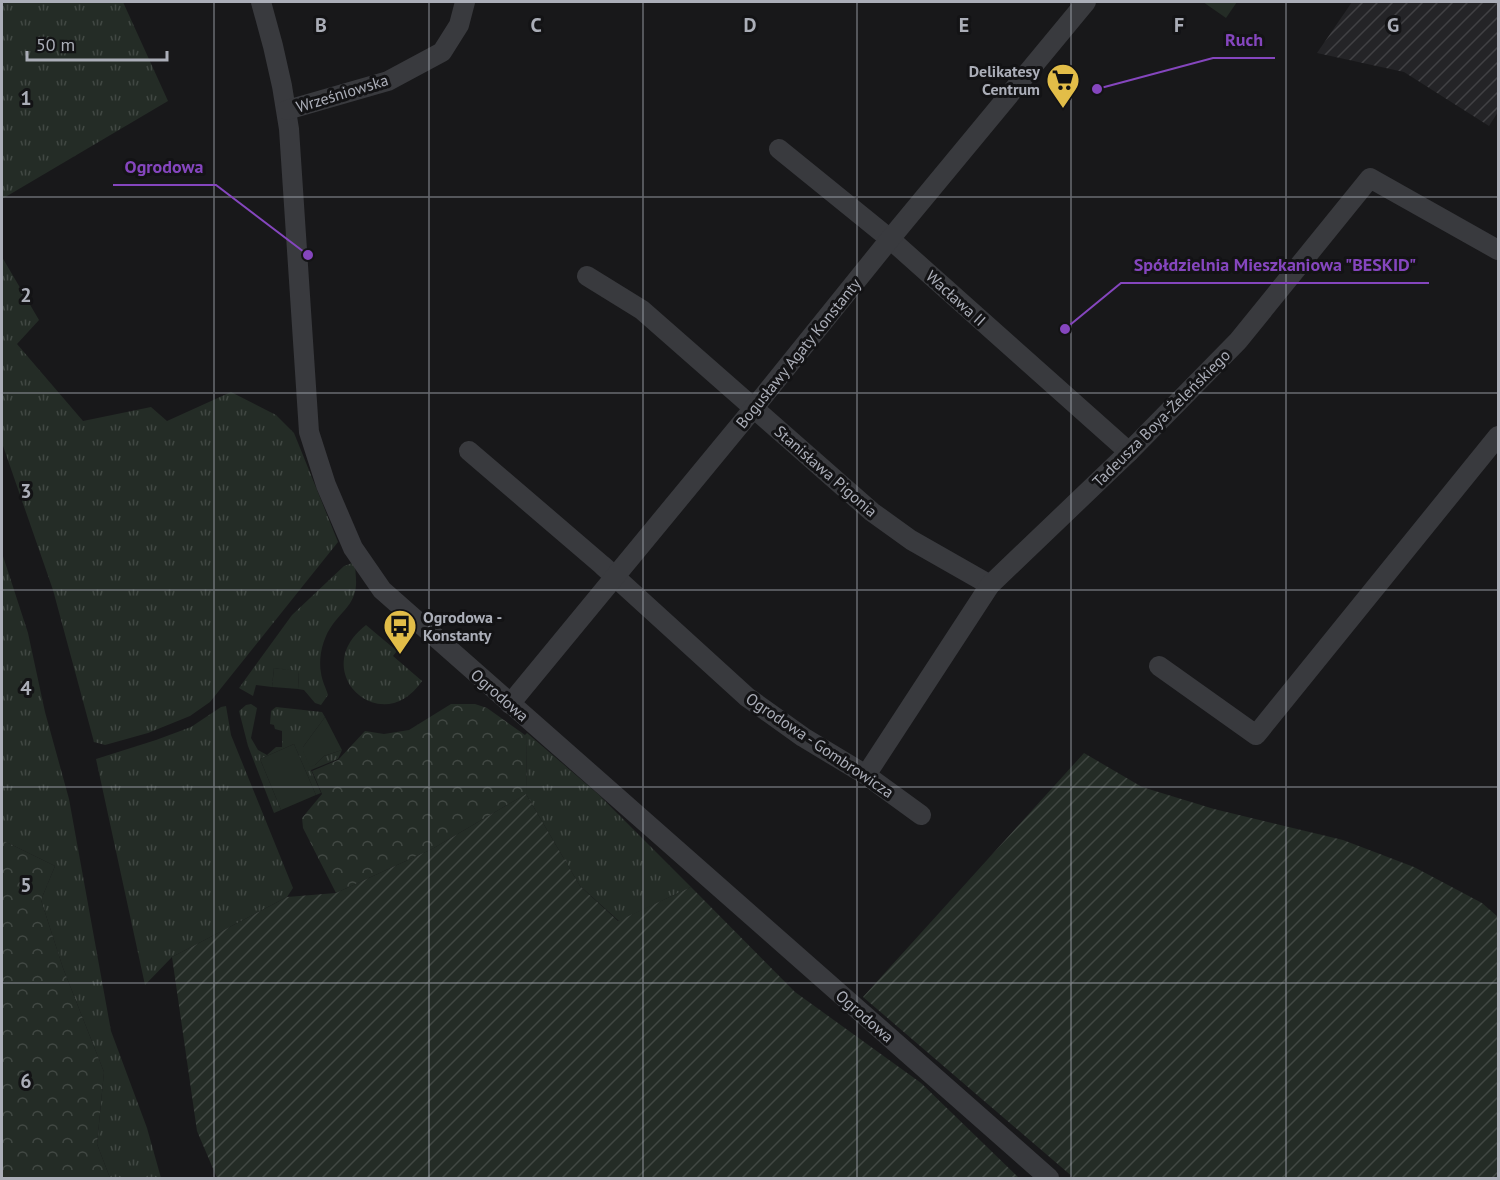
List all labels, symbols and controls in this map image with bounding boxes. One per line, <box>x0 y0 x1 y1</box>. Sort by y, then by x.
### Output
text: B <box>315 12 327 38</box>
text: C <box>530 12 542 38</box>
text: D <box>744 12 757 38</box>
text: E <box>959 12 969 38</box>
text: F <box>1174 12 1184 38</box>
text: G <box>1387 12 1399 38</box>
callout: Ruch <box>1213 22 1275 58</box>
scale bar <box>27 24 166 62</box>
text: Ruch <box>1225 28 1263 51</box>
text: 50 m <box>36 33 75 56</box>
place label: Delikatesy Centrum <box>969 61 1040 99</box>
supermarket icon: Delikatesy Centrum <box>1045 62 1081 109</box>
street label: Wrześniowska <box>293 69 391 117</box>
text: 1 <box>20 85 32 111</box>
callout: Ogrodowa <box>113 149 216 185</box>
text: Ogrodowa <box>125 155 203 178</box>
callout: Spółdzielnia Mieszkaniowa "BESKID" <box>1121 247 1429 283</box>
text: Spółdzielnia Mieszkaniowa "BESKID" <box>1134 253 1416 276</box>
street label: Wacława II <box>922 266 990 330</box>
street label: Bogusławy Agaty Konstanty <box>731 274 865 432</box>
text: 2 <box>20 282 32 308</box>
street label: Tadeusza Boya-Żeleńskiego <box>1088 345 1234 491</box>
street label: Stanisława Pigonia <box>771 421 881 521</box>
text: 3 <box>20 478 32 504</box>
place label: Ogrodowa - Konstanty <box>423 607 502 645</box>
bus stop icon: Ogrodowa - Konstanty <box>382 608 418 655</box>
street label: Ogrodowa <box>467 664 533 726</box>
text: 4 <box>20 675 32 701</box>
street label: Ogrodowa - Gombrowicza <box>742 688 898 802</box>
text: 5 <box>20 872 32 898</box>
street label: Ogrodowa <box>832 985 898 1047</box>
text: 6 <box>20 1068 32 1094</box>

